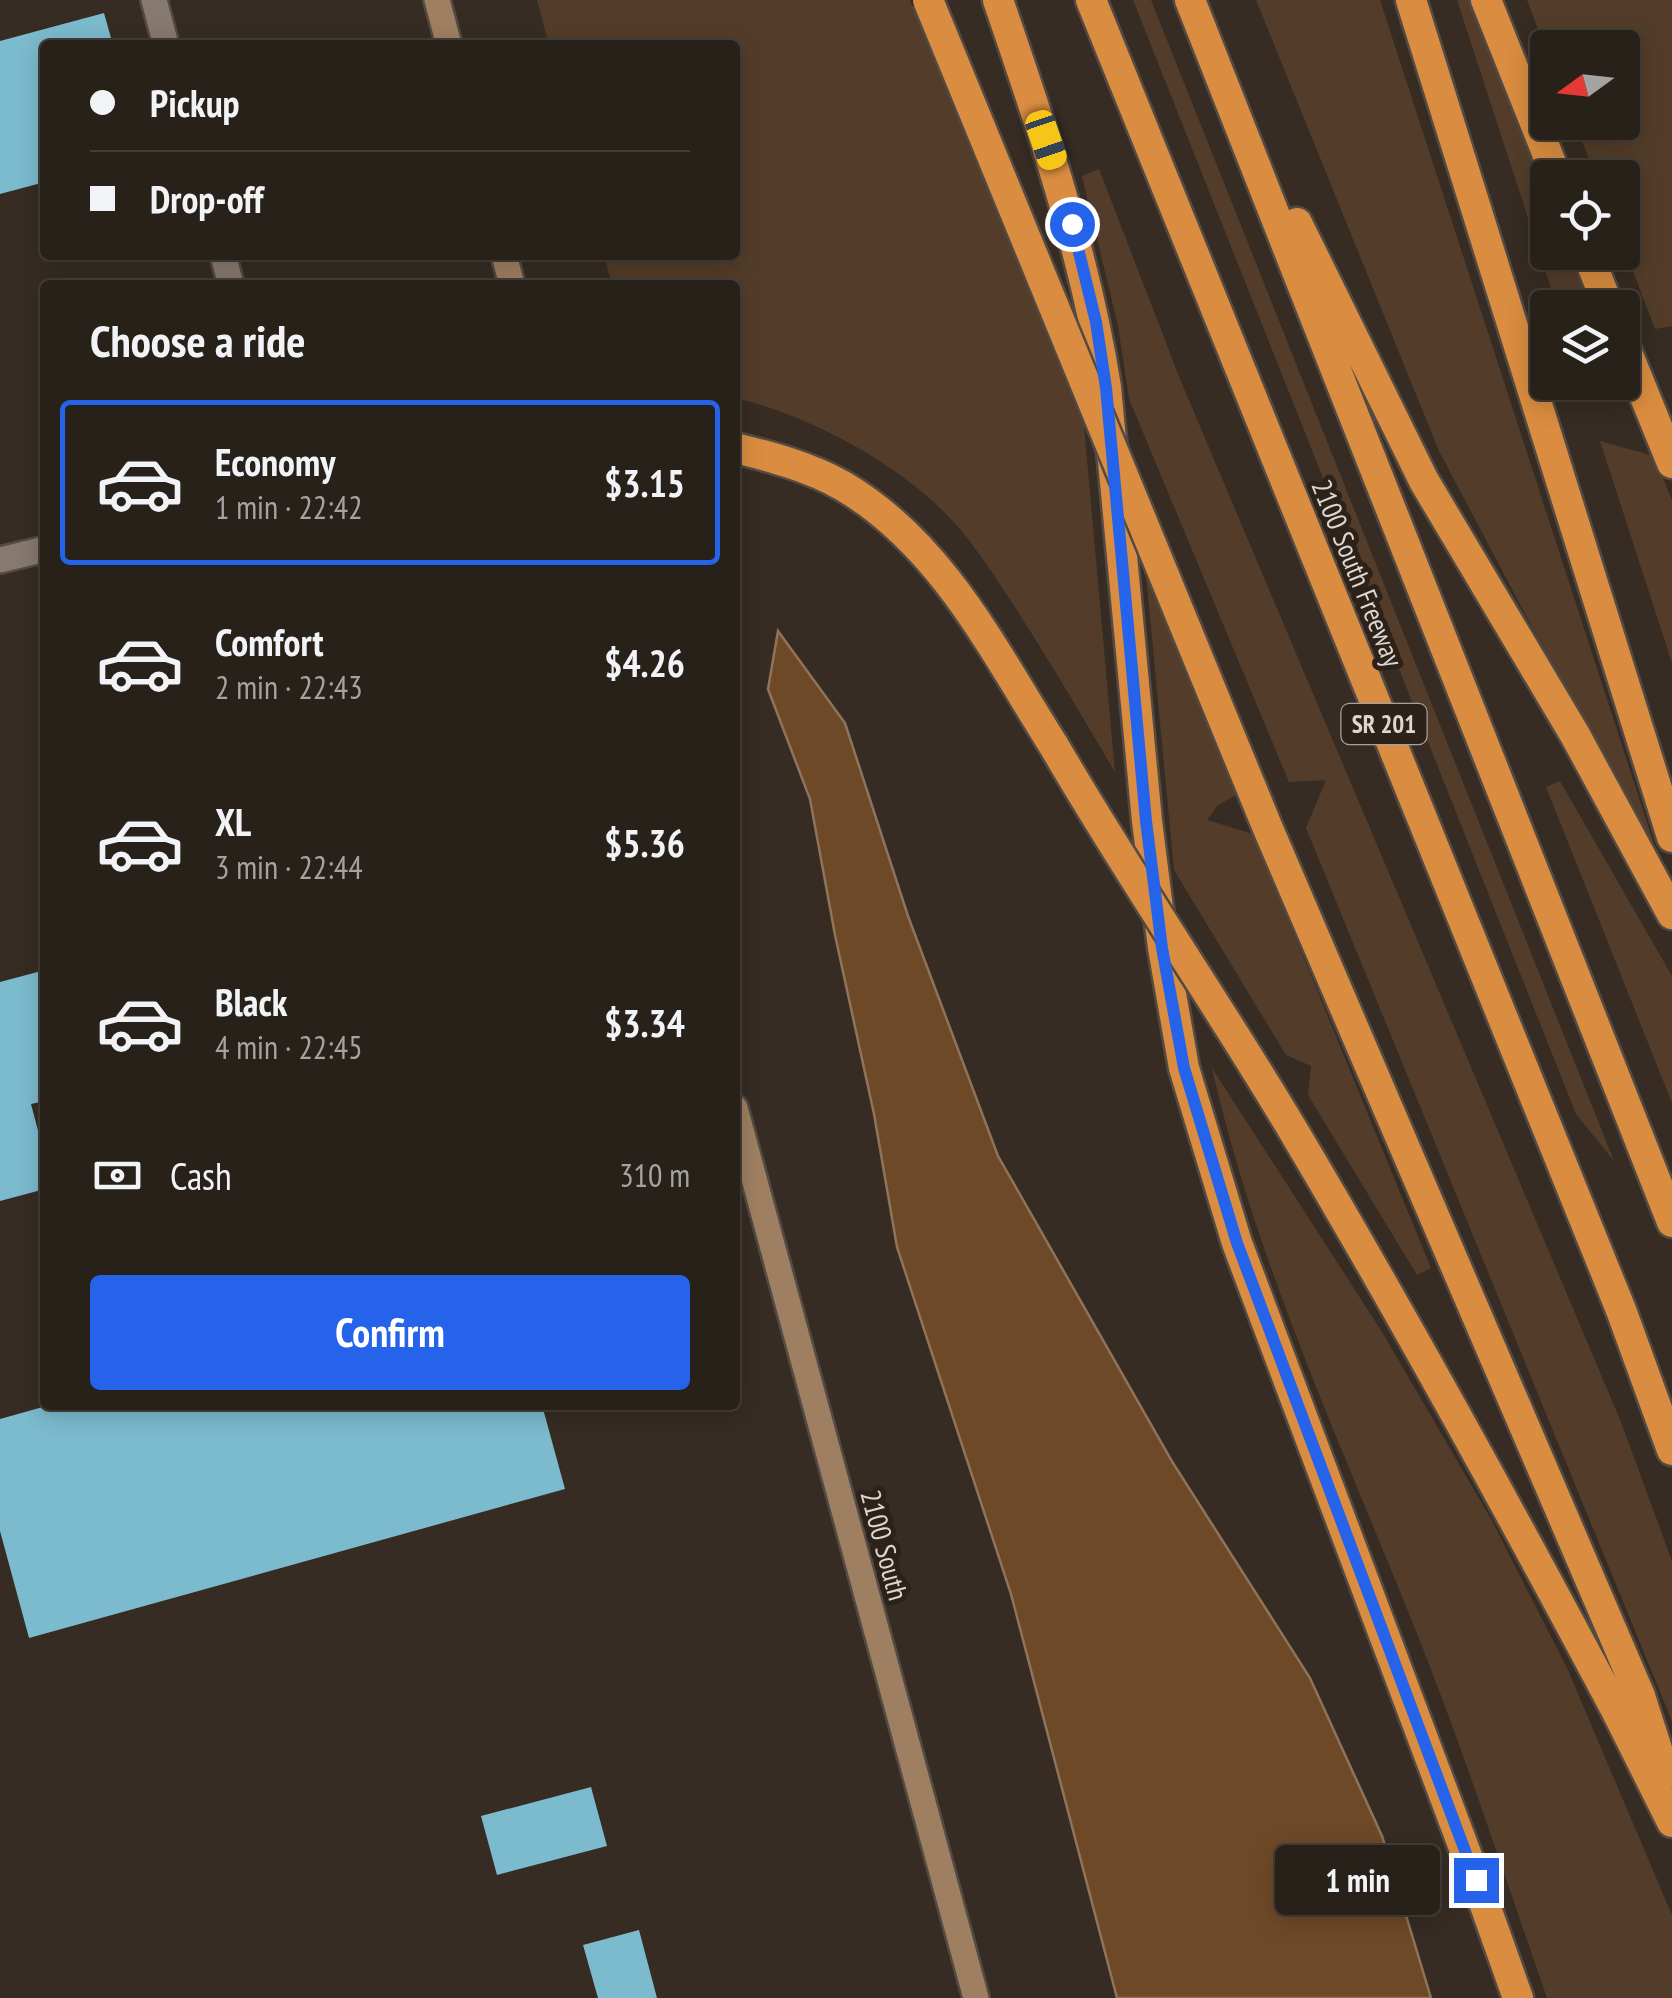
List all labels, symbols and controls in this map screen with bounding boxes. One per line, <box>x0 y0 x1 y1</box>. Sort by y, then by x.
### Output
north arrow <box>1530 30 1640 140</box>
map controls <box>1530 30 1640 400</box>
text: Pickup <box>150 78 240 127</box>
car <box>1022 107 1070 173</box>
button: locate <box>1530 160 1640 270</box>
text: Drop-off <box>150 174 264 223</box>
route start <box>1050 202 1095 247</box>
button: layers <box>1530 290 1640 400</box>
text: Choose a ride <box>90 311 305 369</box>
text: Economy <box>215 437 335 486</box>
icon: car <box>95 438 185 528</box>
text: $3.15 <box>604 458 685 507</box>
street label: 2100 South Freeway <box>1304 474 1413 672</box>
text: 1 min · 22:42 <box>215 486 363 528</box>
text: Comfort <box>215 617 324 666</box>
icon: car <box>95 618 185 708</box>
text: $4.26 <box>604 638 685 687</box>
text: 2 min · 22:43 <box>215 666 363 708</box>
road number: SR 201 <box>1342 704 1426 744</box>
text: XL <box>215 797 251 846</box>
icon: car <box>95 798 185 888</box>
text: $5.36 <box>604 818 685 867</box>
text: 3 min · 22:44 <box>215 846 363 888</box>
text: Black <box>215 977 288 1026</box>
icon: car <box>95 978 185 1068</box>
text: $3.34 <box>604 998 685 1047</box>
text: 4 min · 22:45 <box>215 1026 363 1068</box>
icon: cash <box>90 1148 145 1203</box>
text: Cash <box>170 1151 232 1200</box>
text: 310 m <box>619 1154 690 1196</box>
button: Confirm <box>90 1275 690 1390</box>
street label: 2100 South <box>853 1486 917 1604</box>
callout: 1 min <box>1276 1845 1441 1915</box>
route end <box>1454 1858 1499 1903</box>
text: 1 min <box>1325 1859 1390 1901</box>

